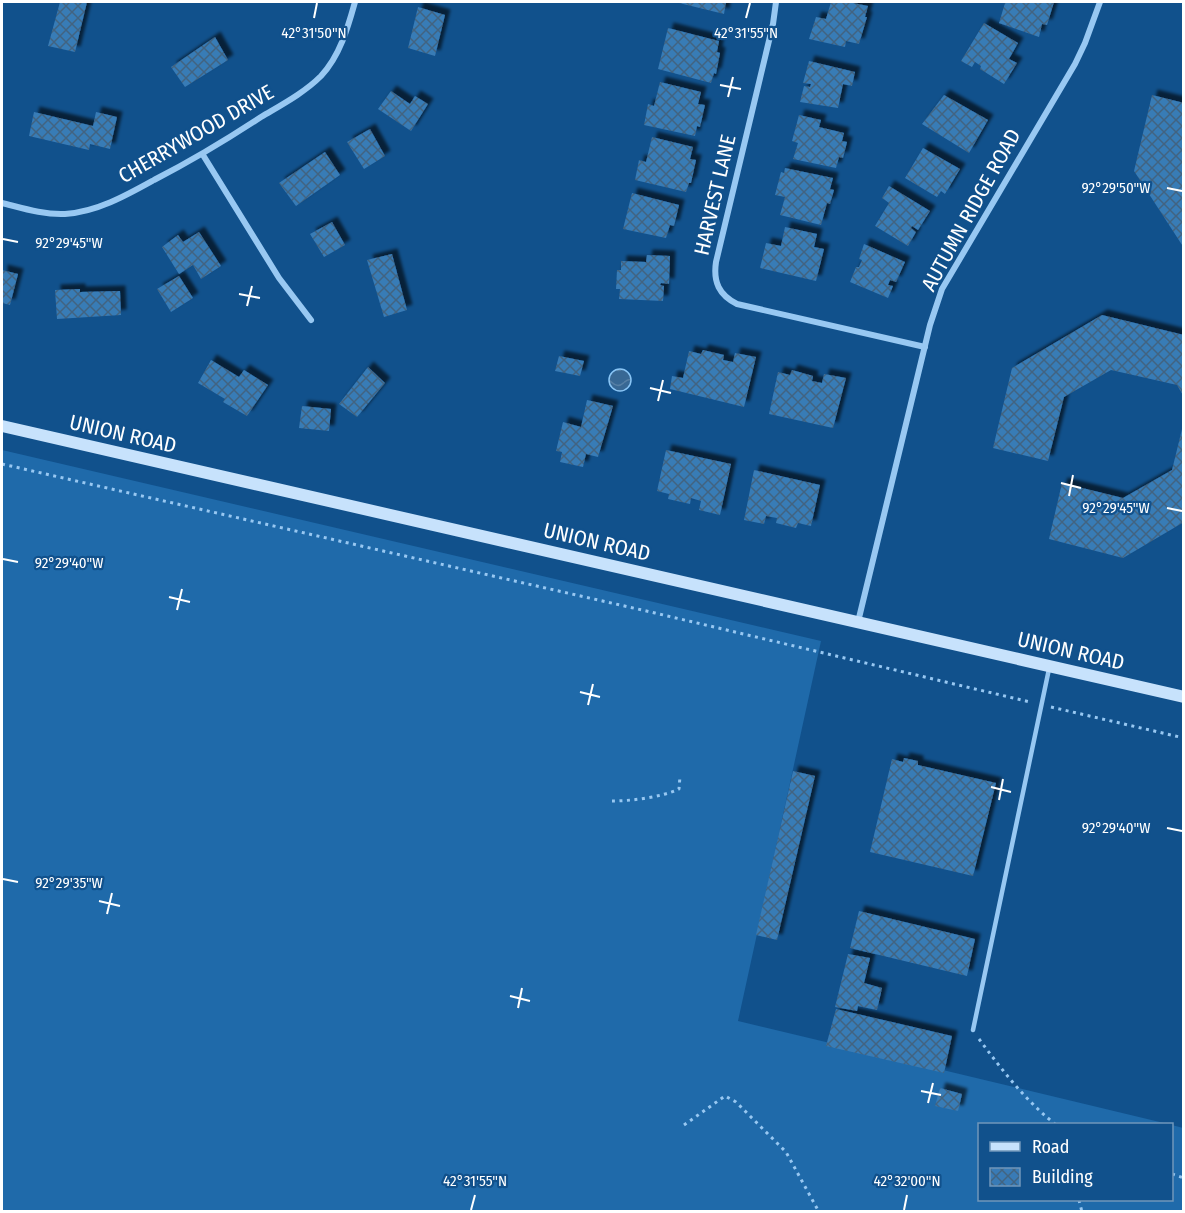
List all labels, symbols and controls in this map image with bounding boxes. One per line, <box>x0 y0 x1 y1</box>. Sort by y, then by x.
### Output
text: 42°31'50"N <box>281 24 347 42</box>
text: 42°31'55"N <box>714 24 778 42</box>
street label: CHERRYWOOD DRIVE <box>114 79 278 189</box>
street label: AUTUMN RIDGE ROAD <box>916 124 1026 296</box>
street label: HARVEST LANE <box>689 132 742 258</box>
text: 92°29'50"W <box>1082 179 1150 197</box>
text: 92°29'45"W <box>35 234 103 252</box>
street label: UNION ROAD <box>67 409 179 459</box>
text: 92°29'45"W <box>1082 499 1150 517</box>
street label: UNION ROAD <box>541 517 653 567</box>
text: 92°29'40"W <box>35 554 103 572</box>
street label: UNION ROAD <box>1015 626 1127 676</box>
text: 92°29'40"W <box>1082 819 1150 837</box>
text: 92°29'35"W <box>35 874 103 892</box>
legend <box>978 1123 1173 1201</box>
text: Road <box>1032 1136 1069 1158</box>
text: Building <box>1032 1166 1093 1188</box>
text: 42°31'55"N <box>443 1172 507 1190</box>
text: 42°32'00"N <box>873 1172 941 1190</box>

